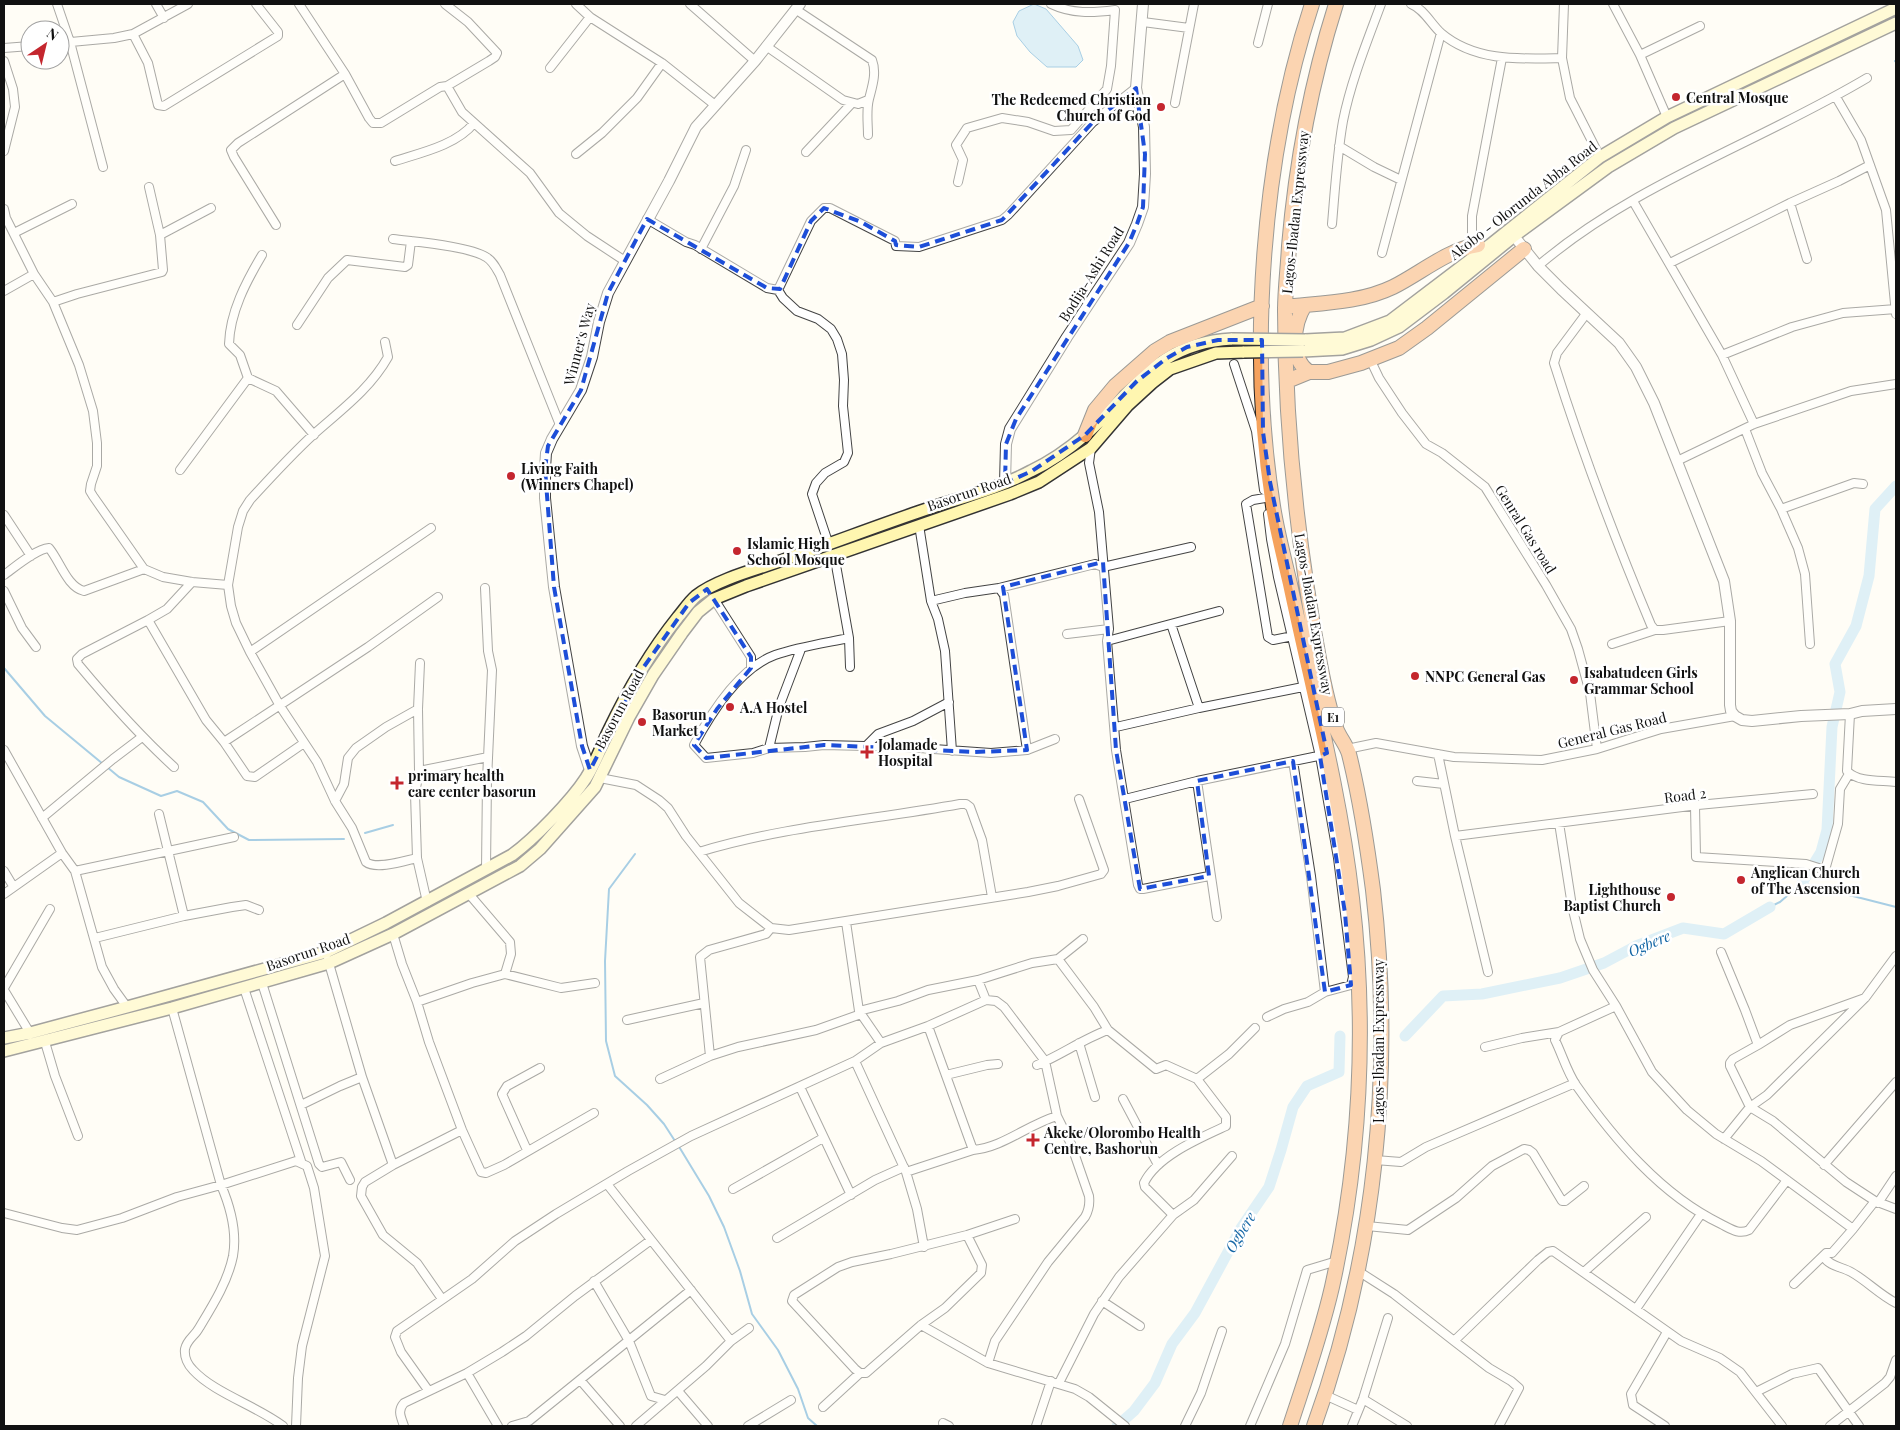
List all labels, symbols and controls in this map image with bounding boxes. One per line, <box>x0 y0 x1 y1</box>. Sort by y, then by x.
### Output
north arrow <box>20 20 70 70</box>
text: N <box>43 23 62 45</box>
place label: Central Mosque <box>1686 88 1789 107</box>
place label: The Redeemed Christian Church of God <box>991 90 1152 125</box>
marker: Central Mosque <box>1670 91 1682 103</box>
marker: The Redeemed Christian Church of God <box>1155 101 1167 113</box>
street label: Lagos-Ibadan Expressway <box>1277 129 1313 295</box>
street label: Akobo - Olorunda Abba Road <box>1444 136 1601 264</box>
street label: Bodija-Ashi Road <box>1054 223 1128 325</box>
street label: Winner's Way <box>559 301 599 388</box>
place label: Living Faith (Winners Chapel) <box>521 459 633 494</box>
street label: Basorun Road <box>924 469 1014 515</box>
marker: Living Faith (Winners Chapel) <box>505 470 517 482</box>
street label: Genral Gas road <box>1491 481 1561 577</box>
street label: Lagos-Ibadan Expressway <box>1290 532 1338 696</box>
place label: Islamic High School Mosque <box>747 534 845 569</box>
marker: Islamic High School Mosque <box>731 545 743 557</box>
place label: Isabatudeen Girls Grammar School <box>1584 663 1698 698</box>
street label: Basorun Road <box>590 666 648 752</box>
place label: NNPC General Gas <box>1425 667 1546 686</box>
marker: NNPC General Gas <box>1409 670 1421 682</box>
marker: Isabatudeen Girls Grammar School <box>1568 674 1580 686</box>
place label: A.A Hostel <box>739 698 808 717</box>
marker: A.A Hostel <box>724 701 736 713</box>
place label: Basorun Market <box>652 705 707 740</box>
street label: General Gas Road <box>1556 707 1668 753</box>
road number: E1 <box>1322 708 1344 726</box>
marker: Basorun Market <box>636 716 648 728</box>
place label: Jolamade Hospital <box>877 735 938 770</box>
marker: Jolamade Hospital <box>860 745 874 759</box>
place label: primary health care center basorun <box>408 766 537 801</box>
marker: primary health care center basorun <box>390 776 404 790</box>
street label: Road 2 <box>1663 783 1707 807</box>
place label: Anglican Church of The Ascension <box>1750 863 1861 898</box>
marker: Anglican Church of The Ascension <box>1735 874 1747 886</box>
place label: Lighthouse Baptist Church <box>1563 880 1661 915</box>
marker: Lighthouse Baptist Church <box>1665 891 1677 903</box>
water label: Ogbere <box>1625 925 1674 961</box>
street label: Basorun Road <box>263 929 353 975</box>
street label: Lagos-Ibadan Expressway <box>1369 959 1388 1123</box>
place label: Akeke/Olorombo Health Centre, Bashorun <box>1043 1123 1201 1158</box>
marker: Akeke/Olorombo Health Centre, Bashorun <box>1026 1133 1040 1147</box>
water label: Ogbere <box>1220 1207 1260 1256</box>

